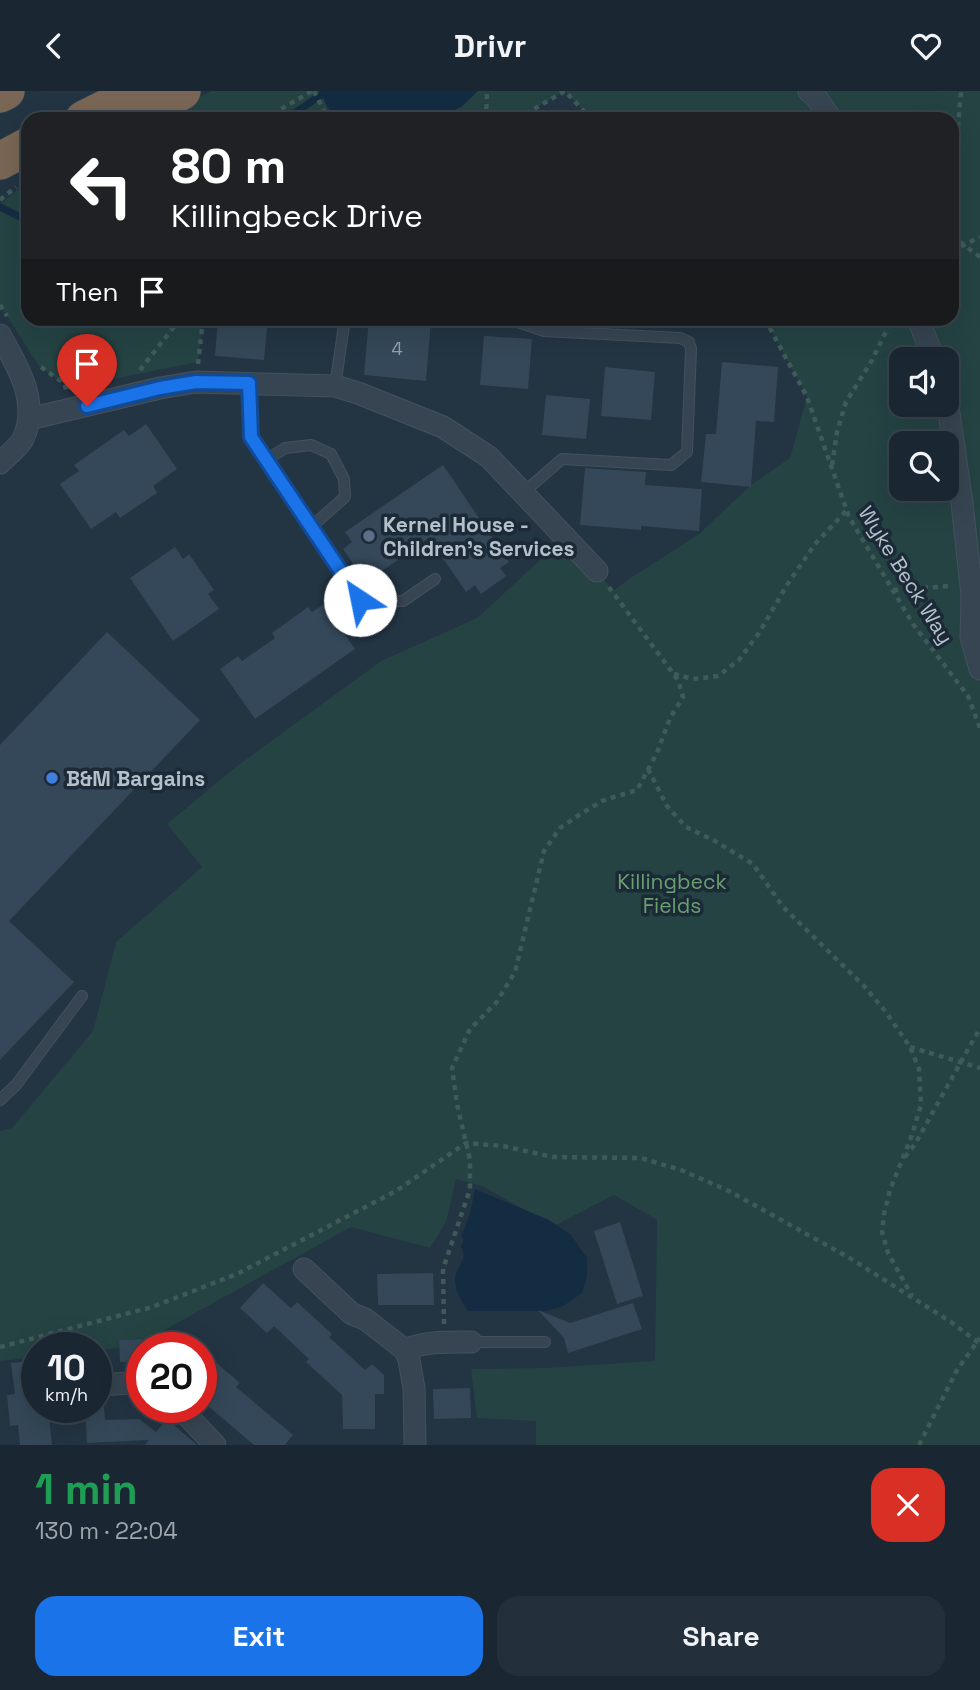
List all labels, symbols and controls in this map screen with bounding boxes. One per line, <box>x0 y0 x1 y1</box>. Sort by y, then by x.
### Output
text: Drivr <box>454 26 526 66</box>
icon: back <box>35 27 73 65</box>
icon: heart <box>907 27 945 65</box>
text: 80 m <box>171 135 286 197</box>
icon: left <box>56 140 147 231</box>
text: Killingbeck Drive <box>171 196 423 236</box>
icon: arrive <box>133 273 171 311</box>
text: Then <box>56 275 119 309</box>
pin <box>57 334 117 406</box>
house number: 4 <box>391 337 403 360</box>
icon: arrive <box>68 345 106 383</box>
map controls <box>889 347 959 501</box>
button: sound <box>889 347 959 417</box>
button: search <box>889 431 959 501</box>
street label: Wyke Beck Way <box>853 501 959 649</box>
place label: Kernel House - Children's Services <box>383 511 575 562</box>
marker: Kernel House - Children's Services <box>361 528 377 544</box>
position arrow <box>323 563 397 637</box>
place label: B&M Bargains <box>66 765 205 792</box>
marker: B&M Bargains <box>44 770 60 786</box>
park label: Killingbeck Fields <box>617 868 727 919</box>
speed limit sign: 20 <box>126 1332 217 1423</box>
text: 10 <box>47 1346 86 1390</box>
text: km/h <box>45 1383 88 1406</box>
text: 1 min <box>35 1463 138 1516</box>
button: close <box>871 1468 945 1542</box>
text: 130 m · 22:04 <box>35 1516 178 1546</box>
button: Exit <box>35 1596 483 1676</box>
button: Share <box>497 1596 945 1676</box>

